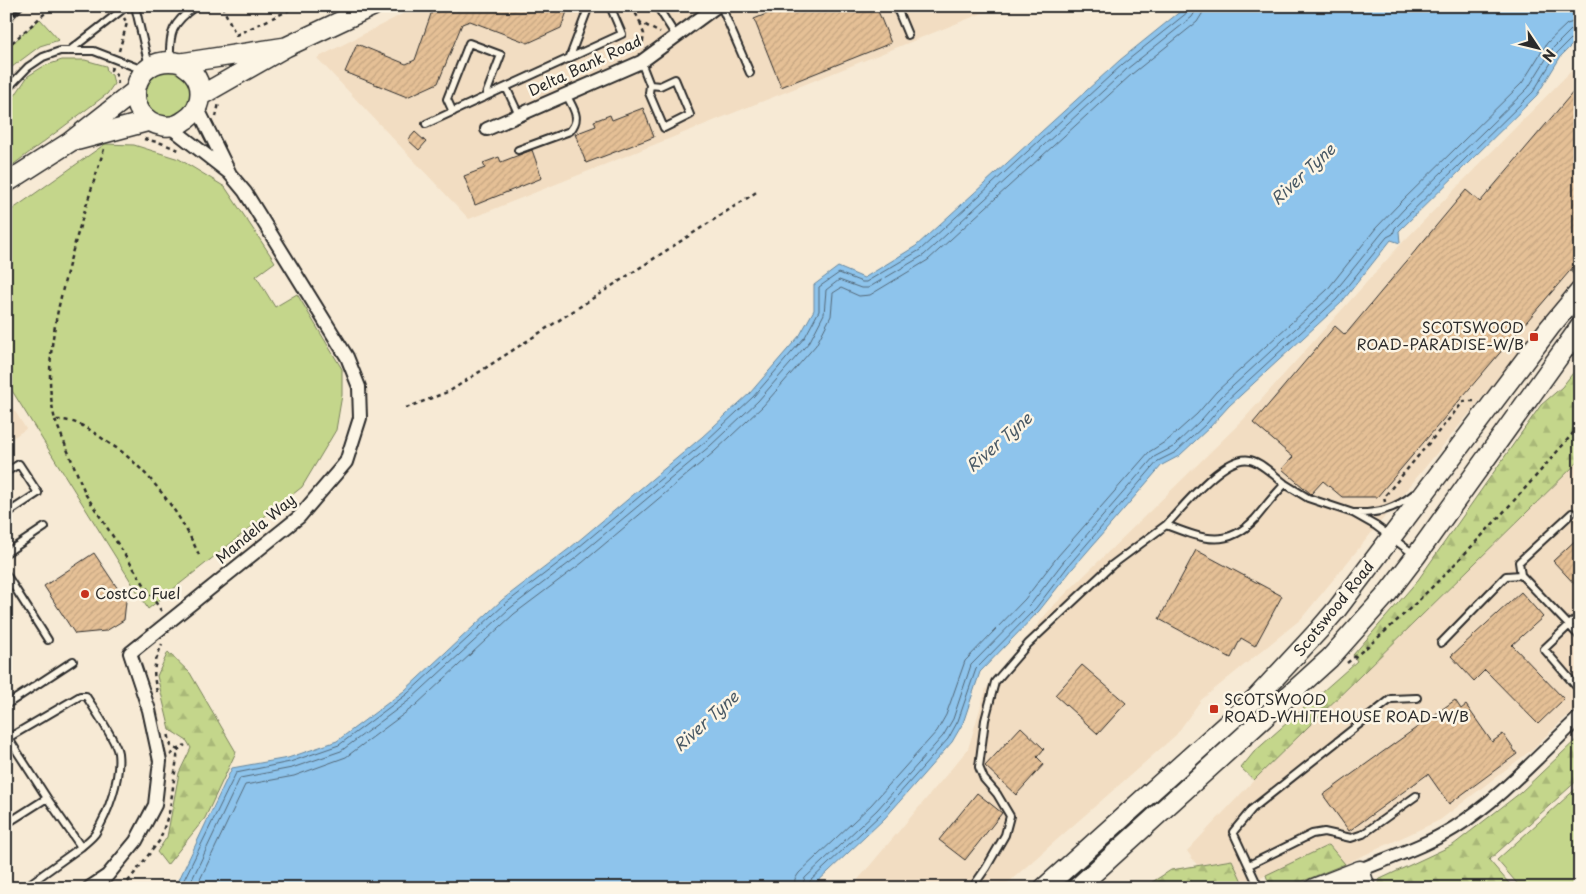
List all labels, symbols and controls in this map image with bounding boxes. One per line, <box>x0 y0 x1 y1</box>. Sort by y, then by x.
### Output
north arrow <box>1514 22 1564 72</box>
street label: Delta Bank Road <box>524 28 645 101</box>
text: N <box>1537 45 1561 66</box>
water label: River Tyne <box>1265 136 1341 210</box>
place label: SCOTSWOOD ROAD-PARADISE-W/B <box>1356 315 1524 355</box>
marker: SCOTSWOOD ROAD-PARADISE-W/B <box>1528 331 1540 343</box>
water label: River Tyne <box>960 405 1037 477</box>
street label: Mandela Way <box>210 487 300 568</box>
street label: Scotswood Road <box>1287 555 1379 661</box>
place label: CostCo Fuel <box>95 581 180 604</box>
marker: CostCo Fuel <box>79 588 91 600</box>
water label: River Tyne <box>667 684 744 756</box>
place label: SCOTSWOOD ROAD-WHITEHOUSE ROAD-W/B <box>1224 687 1469 727</box>
marker: SCOTSWOOD ROAD-WHITEHOUSE ROAD-W/B <box>1208 703 1220 715</box>

